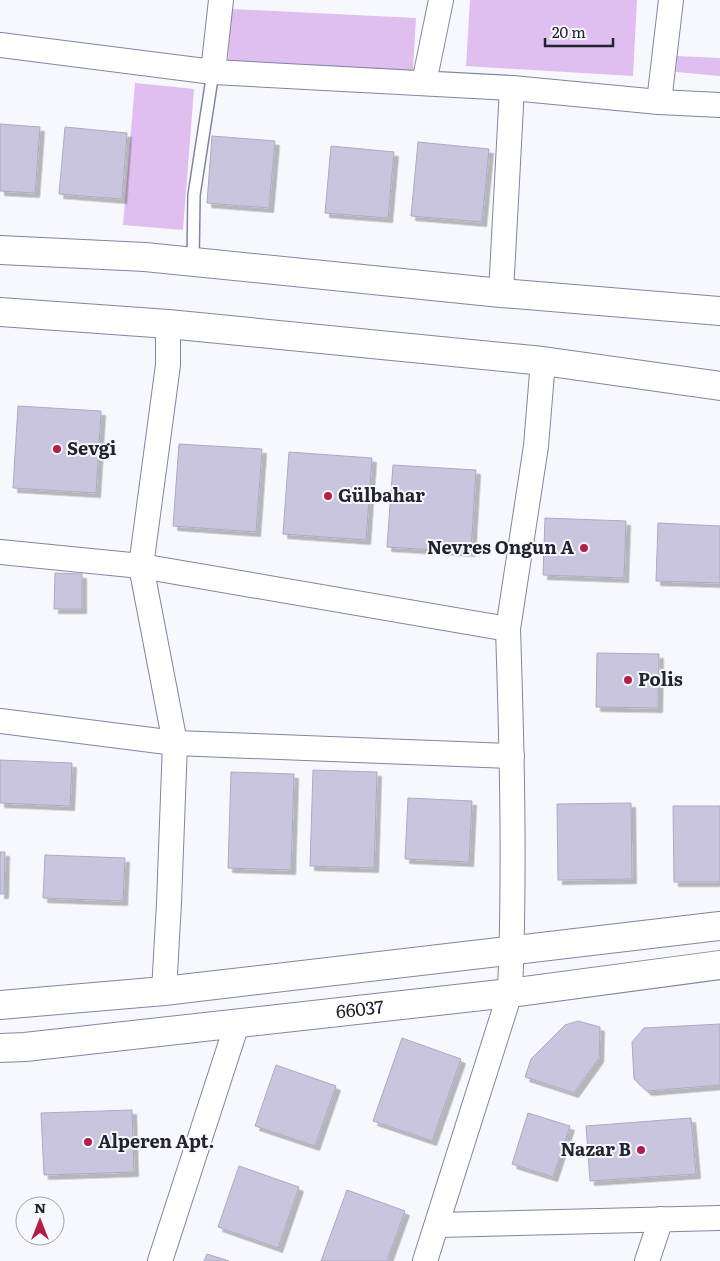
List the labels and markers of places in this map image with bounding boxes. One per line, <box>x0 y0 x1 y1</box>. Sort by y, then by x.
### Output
place label: Sevgi <box>67 434 117 461</box>
marker: Sevgi <box>51 443 63 455</box>
place label: Gülbahar <box>338 481 425 508</box>
marker: Gülbahar <box>322 490 334 502</box>
place label: Nevres Ongun A <box>427 533 574 560</box>
marker: Nevres Ongun A <box>578 542 590 554</box>
place label: Polis <box>638 665 683 692</box>
marker: Polis <box>622 674 634 686</box>
place label: Alperen Apt. <box>98 1127 214 1154</box>
place label: Nazar B <box>561 1135 631 1162</box>
marker: Alperen Apt. <box>82 1136 94 1148</box>
marker: Nazar B <box>635 1144 647 1156</box>

